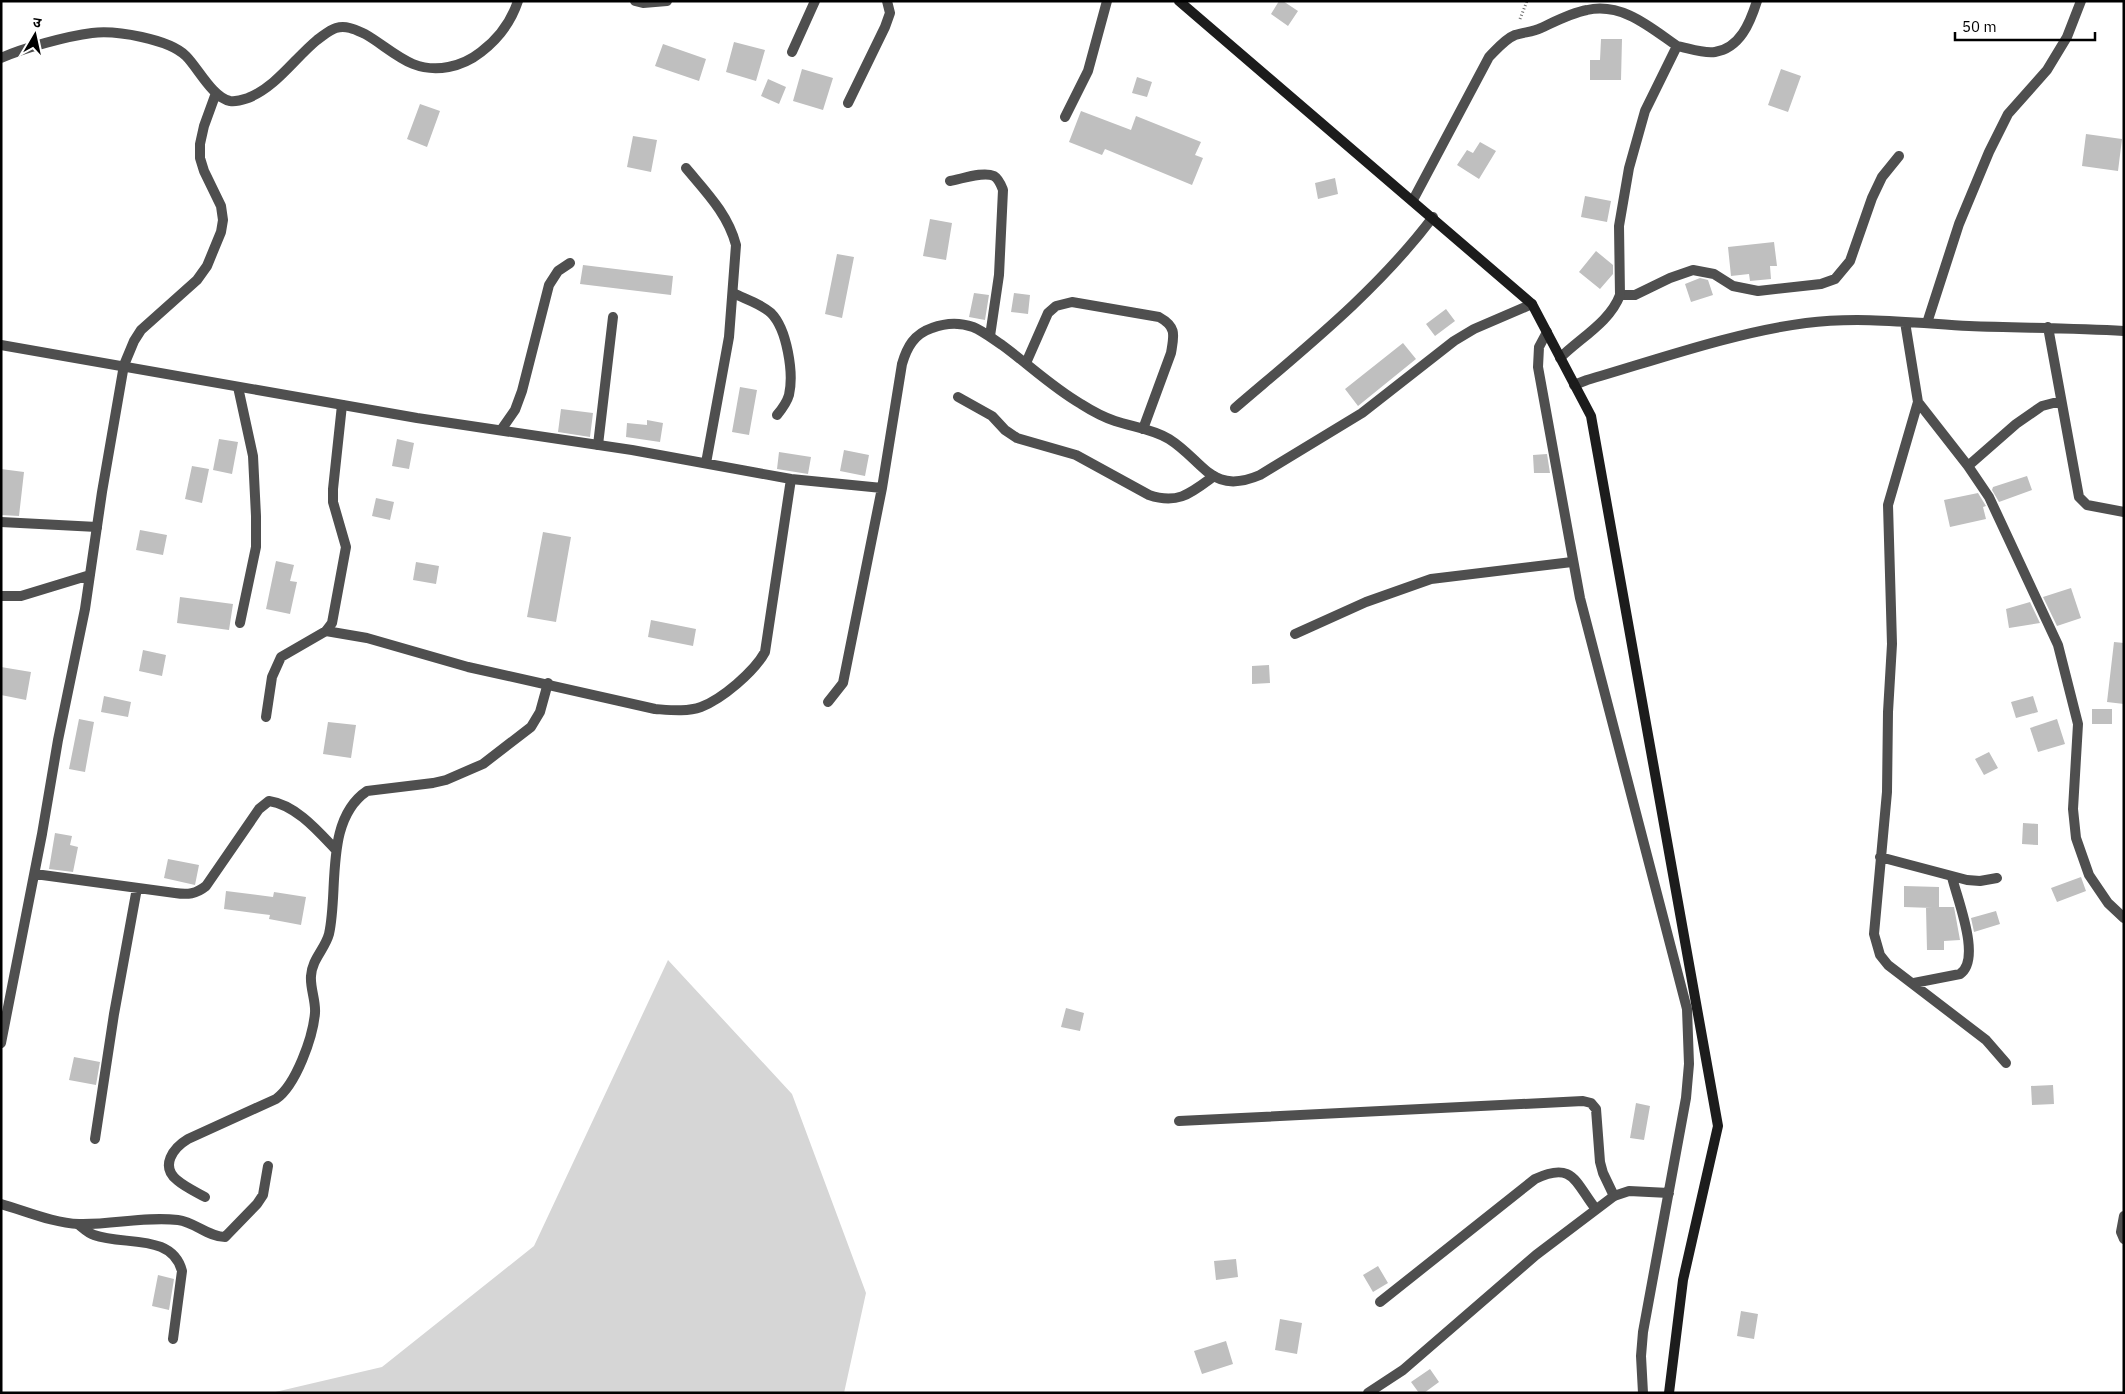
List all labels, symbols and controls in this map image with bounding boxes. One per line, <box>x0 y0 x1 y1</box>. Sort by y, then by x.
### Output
north arrow <box>10 10 60 60</box>
scale bar <box>1955 10 2095 42</box>
text: उ <box>32 13 43 32</box>
text: 50 m <box>1962 17 1997 36</box>

